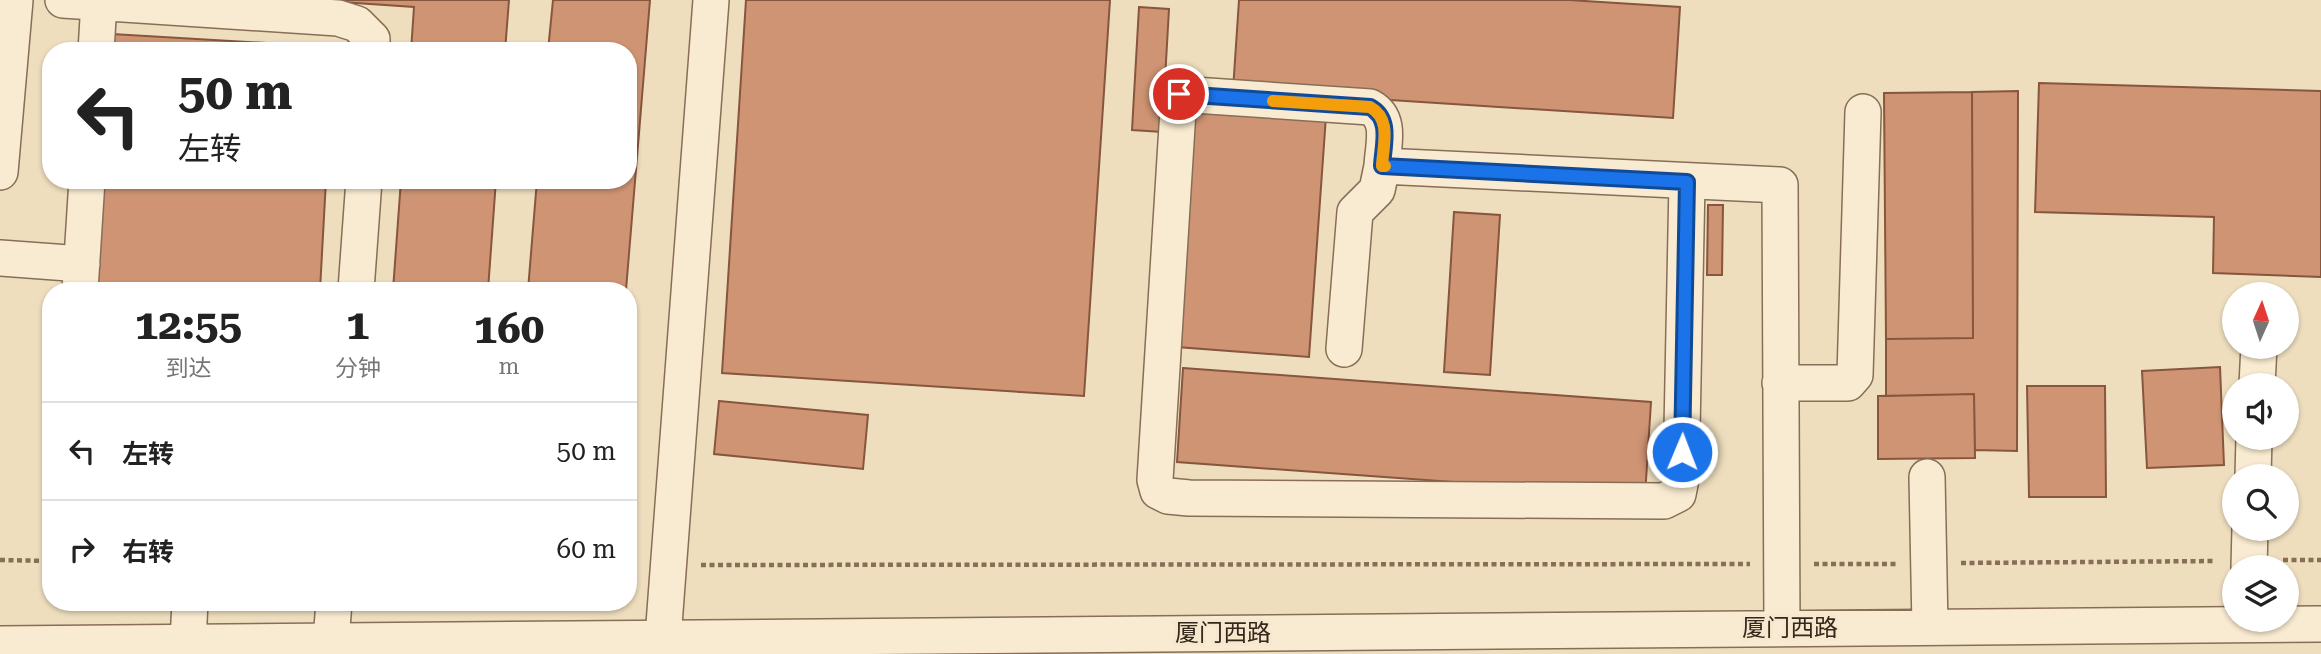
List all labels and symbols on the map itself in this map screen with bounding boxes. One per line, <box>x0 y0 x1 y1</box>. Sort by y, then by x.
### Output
pin <box>1149 64 1209 124</box>
north arrow <box>2222 282 2300 359</box>
position arrow <box>1645 415 1719 489</box>
street label: 厦门西路 <box>1742 614 1838 642</box>
street label: 厦门西路 <box>1175 619 1271 647</box>

